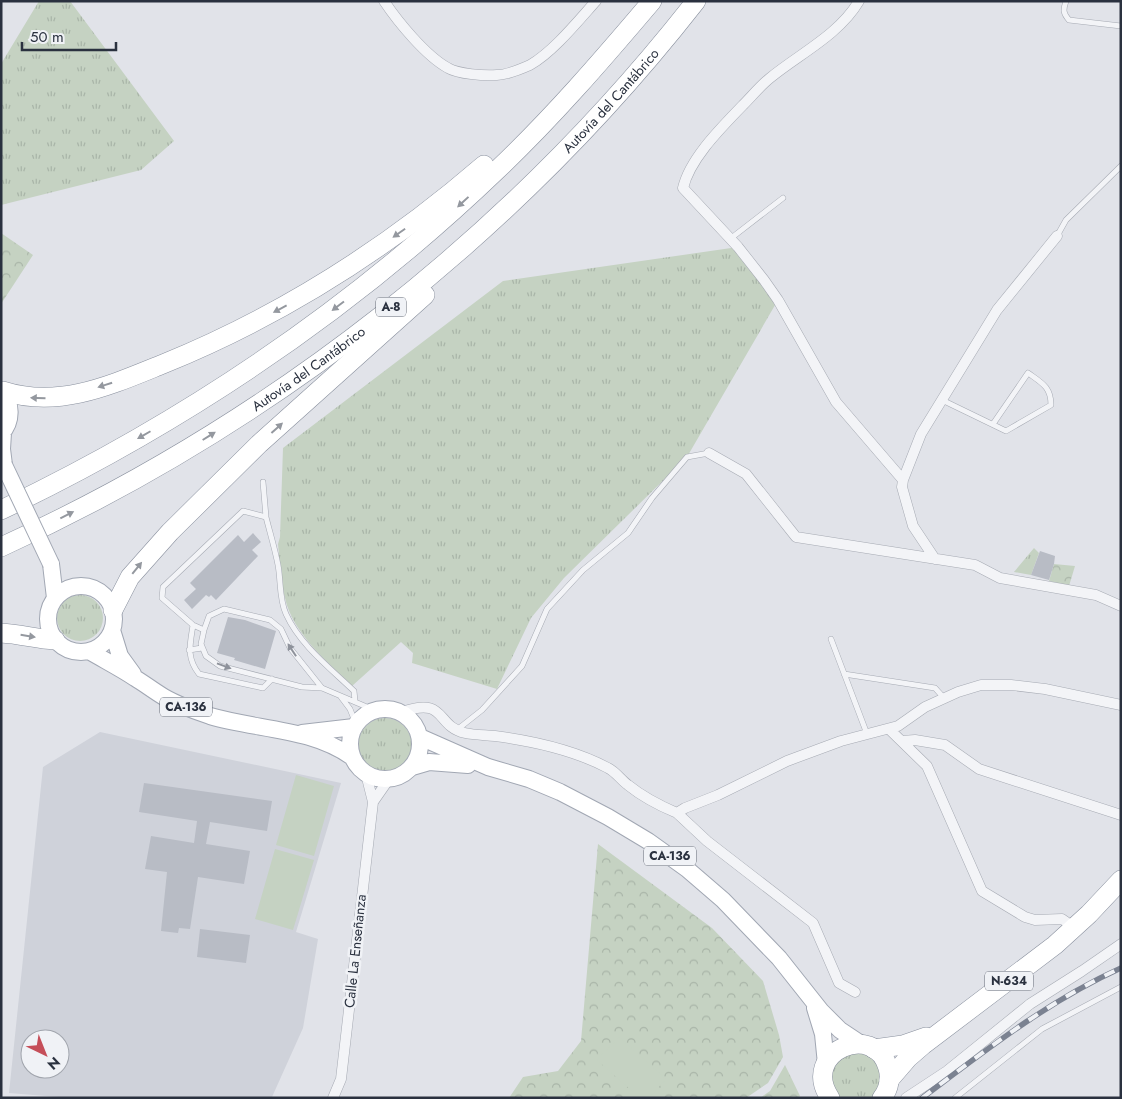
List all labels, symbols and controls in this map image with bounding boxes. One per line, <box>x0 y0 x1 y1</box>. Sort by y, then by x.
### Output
scale bar <box>22 20 116 52</box>
text: 50 m <box>30 26 64 48</box>
street label: Autovía del Cantábrico <box>558 44 664 158</box>
one-way arrow <box>457 196 469 208</box>
one-way arrow <box>393 228 406 238</box>
road number: A-8 <box>376 298 406 316</box>
one-way arrow <box>332 301 345 312</box>
one-way arrow <box>273 305 287 313</box>
street label: Autovía del Cantábrico <box>248 321 370 416</box>
one-way arrow <box>97 382 112 390</box>
one-way arrow <box>29 394 45 402</box>
one-way arrow <box>270 422 282 434</box>
one-way arrow <box>138 430 151 439</box>
one-way arrow <box>203 431 216 440</box>
one-way arrow <box>60 511 75 519</box>
one-way arrow <box>132 562 143 575</box>
one-way arrow <box>21 632 37 640</box>
one-way arrow <box>287 643 297 656</box>
one-way arrow <box>217 662 232 670</box>
road number: CA-136 <box>160 698 212 716</box>
road number: CA-136 <box>644 846 696 866</box>
street label: Calle La Enseñanza <box>339 893 371 1009</box>
road number: N-634 <box>985 971 1033 990</box>
north arrow <box>20 1029 70 1079</box>
text: N <box>43 1052 65 1075</box>

